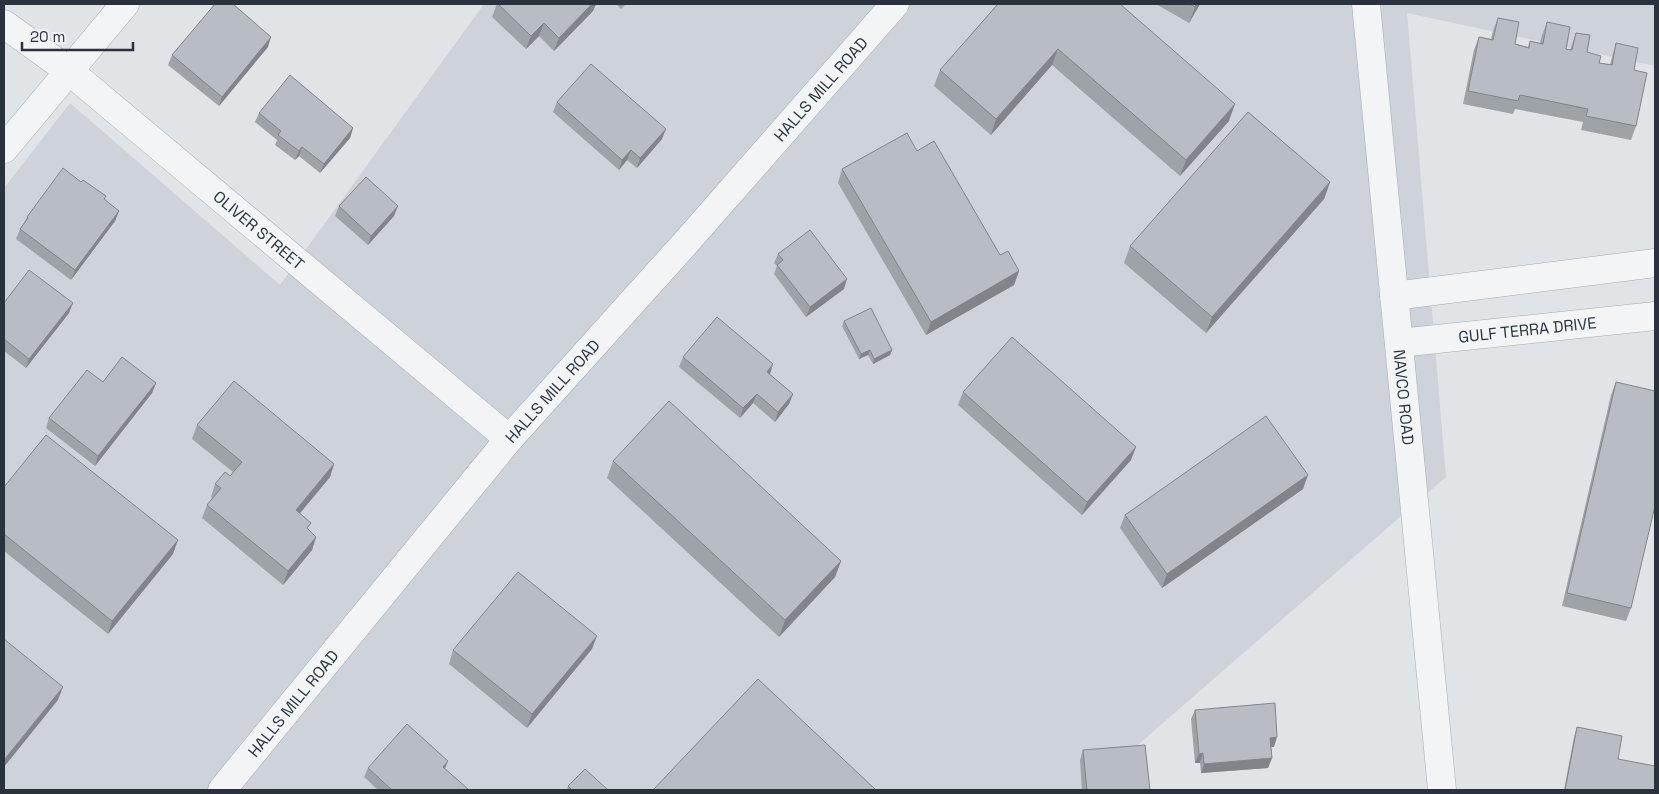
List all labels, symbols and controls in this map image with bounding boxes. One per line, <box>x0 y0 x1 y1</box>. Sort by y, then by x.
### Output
scale bar <box>22 20 134 52</box>
text: 20 m <box>30 27 65 46</box>
street label: HALLS MILL ROAD <box>769 32 872 146</box>
street label: OLIVER STREET <box>209 186 309 274</box>
street label: GULF TERRA DRIVE <box>1457 312 1597 347</box>
street label: HALLS MILL ROAD <box>500 335 604 447</box>
street label: NAVCO ROAD <box>1389 348 1419 446</box>
street label: HALLS MILL ROAD <box>243 645 343 761</box>

